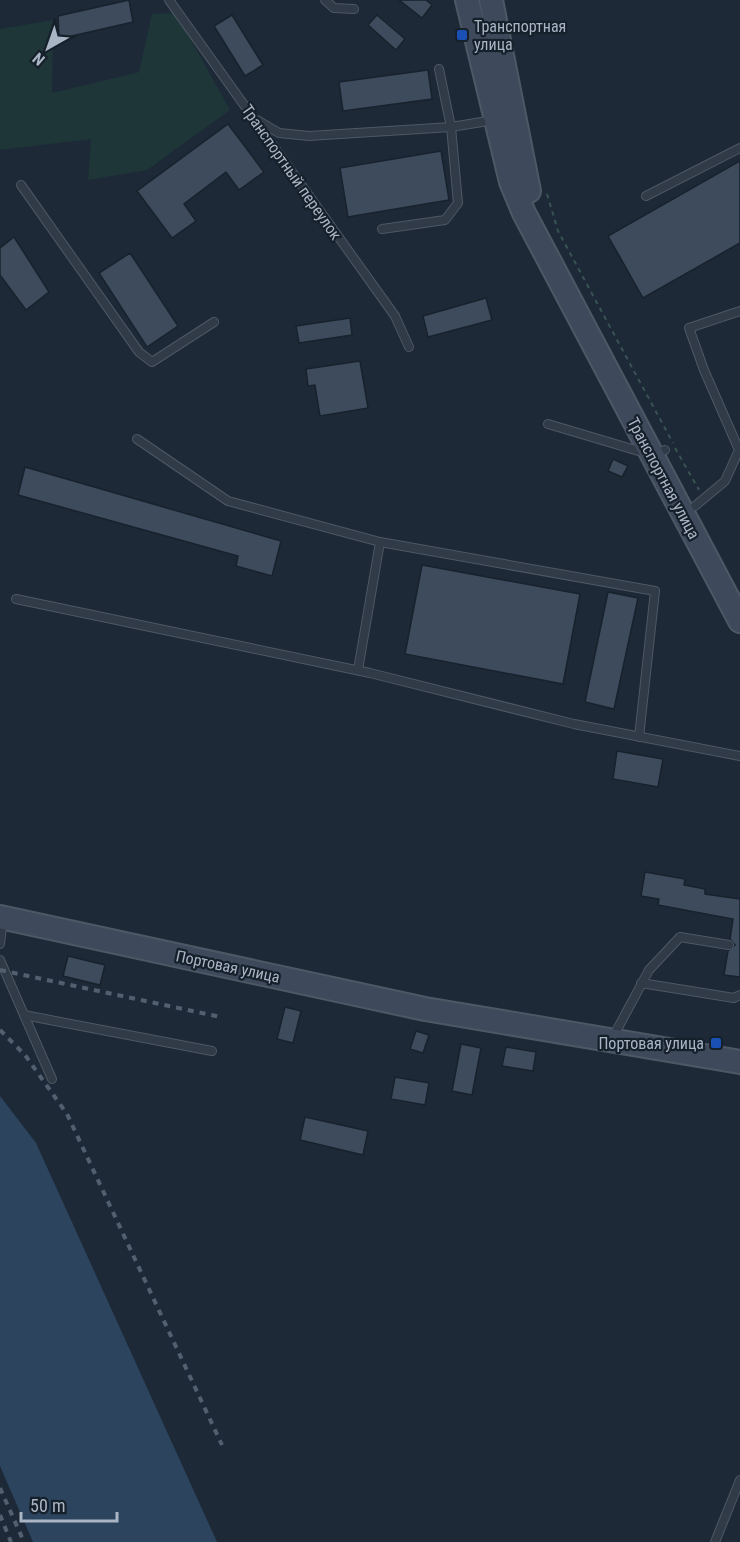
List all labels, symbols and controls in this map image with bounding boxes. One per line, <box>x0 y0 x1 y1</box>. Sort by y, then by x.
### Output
place label: Транспортная улица <box>474 17 566 54</box>
north arrow <box>18 18 78 78</box>
marker: Транспортная улица <box>455 28 469 42</box>
text: N <box>29 49 49 70</box>
street label: Транспортный переулок <box>238 101 346 244</box>
street label: Транспортная улица <box>624 414 704 542</box>
street label: Портовая улица <box>174 946 281 987</box>
place label: Портовая улица <box>598 1034 704 1053</box>
marker: Портовая улица <box>709 1036 723 1050</box>
scale bar <box>21 1485 117 1523</box>
text: 50 m <box>30 1495 65 1516</box>

